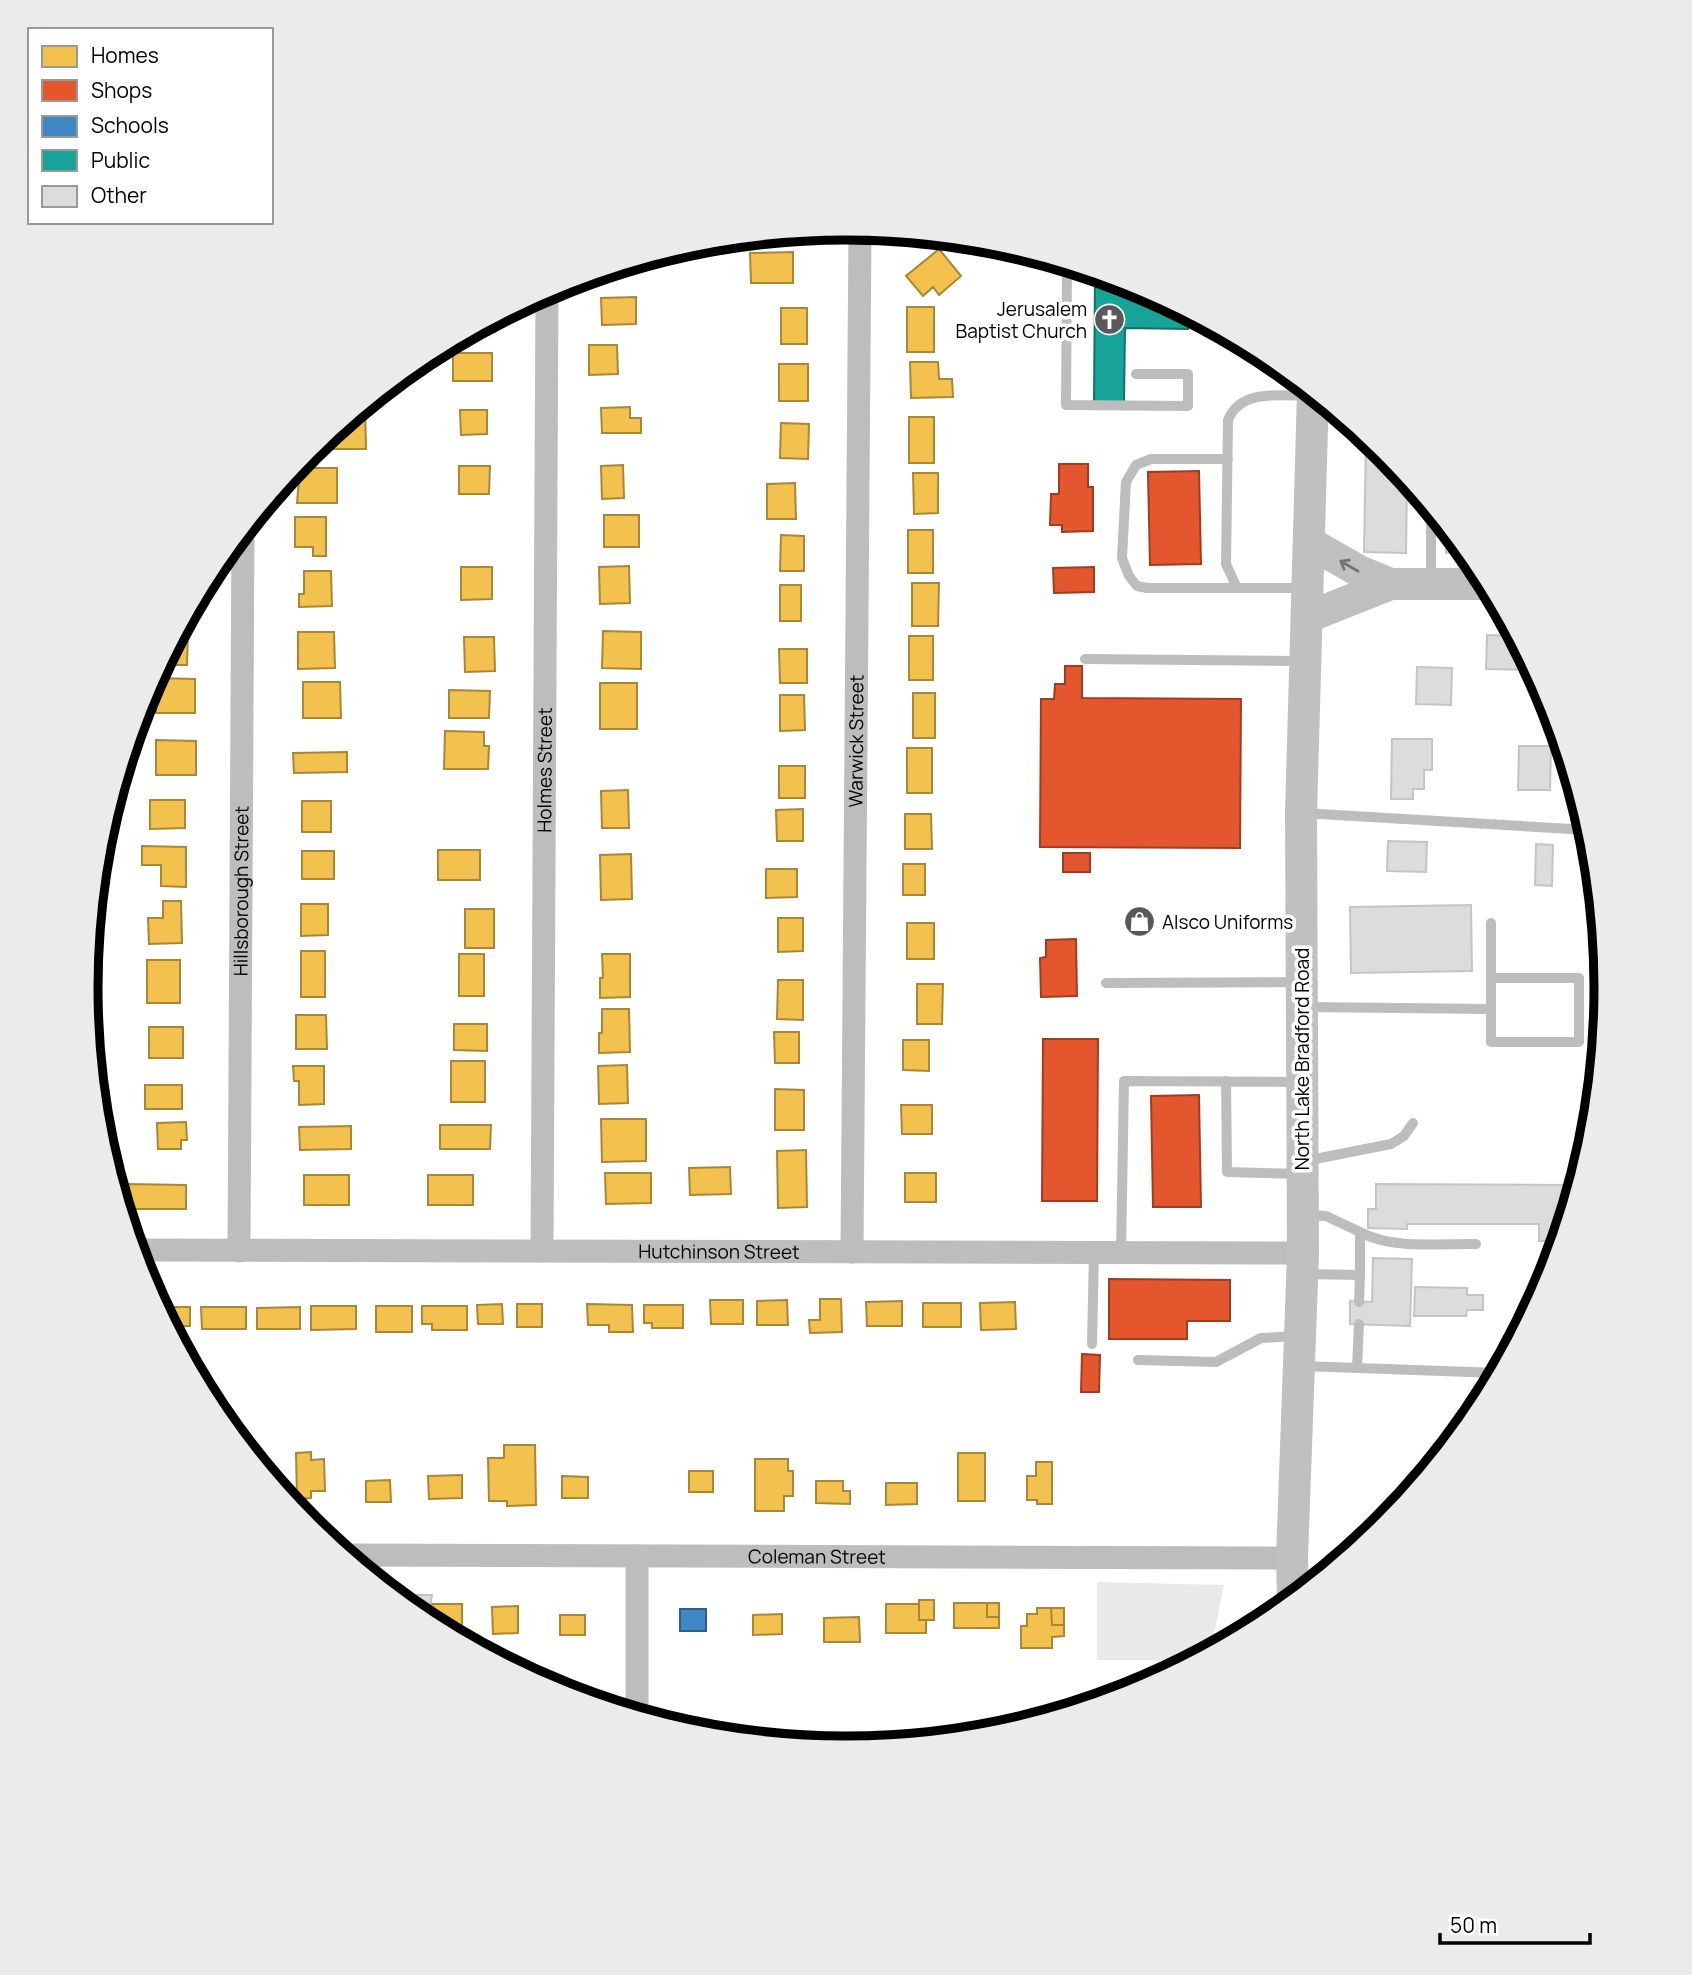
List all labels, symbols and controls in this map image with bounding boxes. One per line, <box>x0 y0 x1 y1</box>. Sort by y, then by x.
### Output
legend <box>28 28 273 224</box>
text: Homes <box>91 41 159 69</box>
text: Shops <box>91 76 152 104</box>
text: Schools <box>91 111 169 139</box>
text: Public <box>91 146 150 174</box>
text: Other <box>91 181 147 209</box>
place label: Jerusalem Baptist Church <box>955 296 1087 344</box>
church icon: Jerusalem Baptist Church <box>1093 303 1127 337</box>
one-way arrow <box>1340 558 1360 572</box>
street label: Warwick Street <box>842 674 870 808</box>
street label: Holmes Street <box>531 707 558 833</box>
street label: Hillsborough Street <box>228 806 254 976</box>
shop icon: Alsco Uniforms <box>1122 905 1156 939</box>
place label: Alsco Uniforms <box>1162 909 1293 935</box>
street label: North Lake Bradford Road <box>1289 948 1315 1170</box>
street label: Hutchinson Street <box>638 1238 800 1265</box>
street label: Coleman Street <box>748 1543 886 1570</box>
scale bar <box>1440 1902 1590 1946</box>
text: 50 m <box>1450 1911 1497 1939</box>

